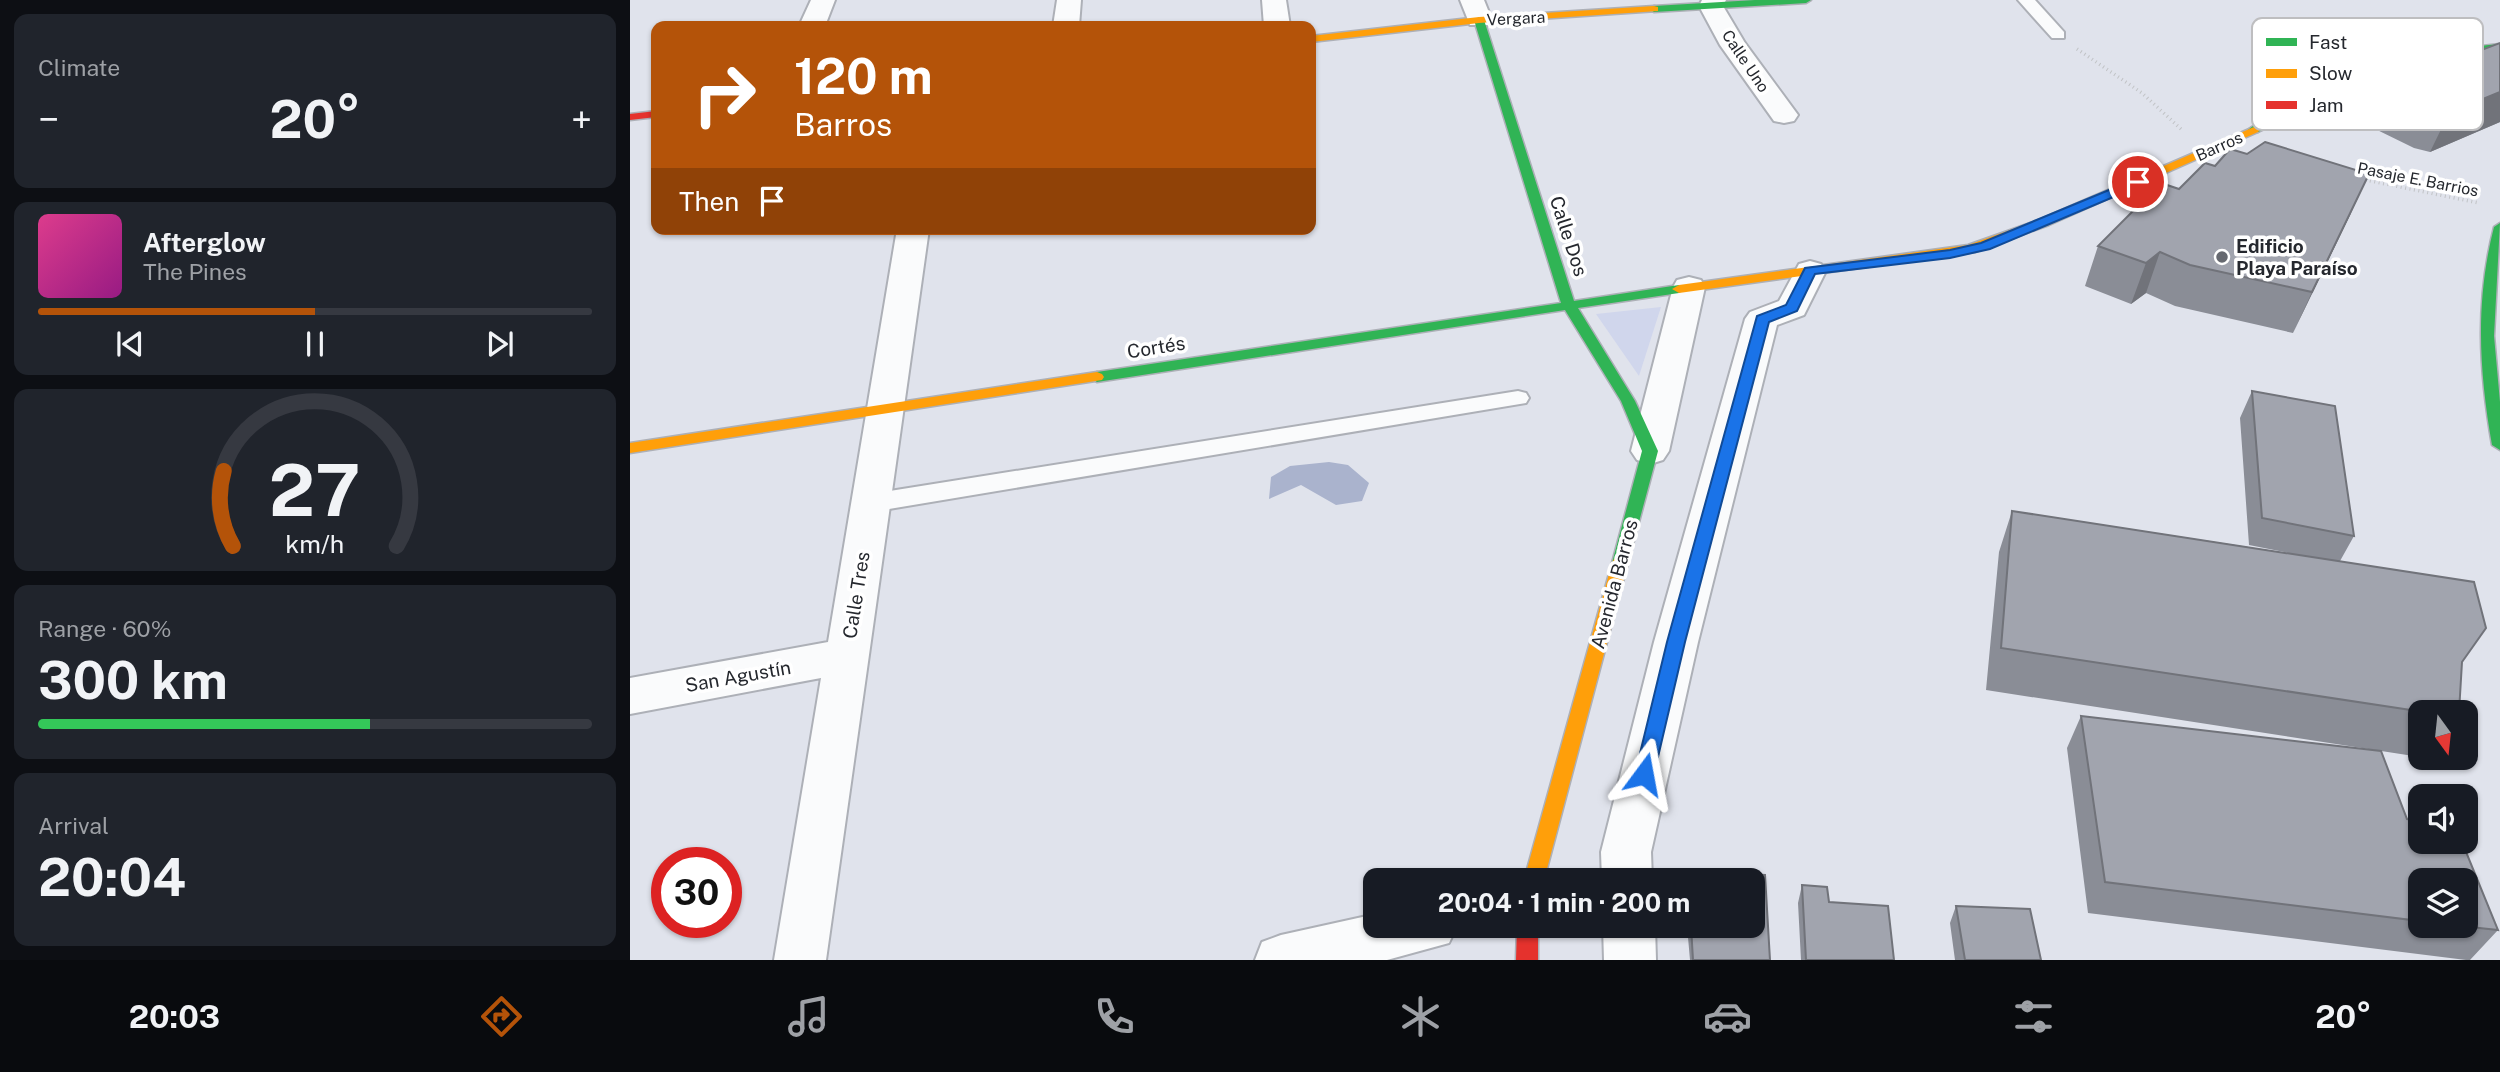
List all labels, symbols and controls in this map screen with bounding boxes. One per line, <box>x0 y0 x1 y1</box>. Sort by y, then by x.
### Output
street label: Vergara <box>1486 7 1546 30</box>
legend <box>2252 18 2483 130</box>
street label: Calle Uno <box>1718 26 1773 96</box>
text: Fast <box>2309 31 2347 53</box>
text: 120 m <box>794 47 933 105</box>
icon: right <box>679 49 770 140</box>
text: Climate <box>38 54 120 81</box>
text: Slow <box>2309 62 2353 84</box>
text: 20° <box>269 89 361 150</box>
text: Jam <box>2309 94 2343 116</box>
text: − <box>38 97 59 142</box>
text: + <box>571 97 592 142</box>
text: Barros <box>794 106 892 143</box>
street label: Barros <box>2193 128 2245 165</box>
pin <box>2108 152 2168 212</box>
street label: Pasaje E. Barrios <box>2356 158 2480 201</box>
icon: arrive <box>2119 163 2157 201</box>
icon: arrive <box>753 182 791 220</box>
text: Then <box>679 186 739 217</box>
street label: Calle Dos <box>1546 193 1592 279</box>
text: Afterglow <box>143 227 266 258</box>
place label: Edificio Playa Paraíso <box>2236 235 2358 279</box>
marker: Edificio Playa Paraíso <box>2214 249 2230 265</box>
text: The Pines <box>143 258 247 285</box>
icon: previous <box>111 325 149 363</box>
icon: pause <box>296 325 334 363</box>
icon: next <box>481 325 519 363</box>
street label: Cortés <box>1125 332 1187 362</box>
text: 27 <box>269 447 361 532</box>
street label: Avenida Barros <box>1586 517 1642 651</box>
text: km/h <box>286 529 344 559</box>
street label: Calle Tres <box>838 550 874 640</box>
text: Range · 60% <box>38 615 171 642</box>
text: 300 km <box>38 650 228 711</box>
street label: San Agustín <box>683 656 793 696</box>
north arrow <box>2408 700 2478 770</box>
map controls <box>2408 700 2478 938</box>
position arrow <box>1607 737 1681 811</box>
button: sound <box>2408 784 2478 854</box>
text: Arrival <box>38 812 109 839</box>
text: 20:04 <box>38 847 186 908</box>
speed limit sign: 30 <box>651 847 742 938</box>
button: layers <box>2408 868 2478 938</box>
text: 20:04 · 1 min · 200 m <box>1438 887 1690 918</box>
icon: directions <box>477 992 526 1041</box>
icon: music <box>784 992 833 1041</box>
icon: phone <box>1090 992 1139 1041</box>
icon: climate <box>1396 992 1445 1041</box>
icon: car <box>1703 992 1752 1041</box>
icon: filters <box>2009 992 2058 1041</box>
text: 20:03 <box>129 998 220 1035</box>
text: 20° <box>2315 998 2371 1035</box>

